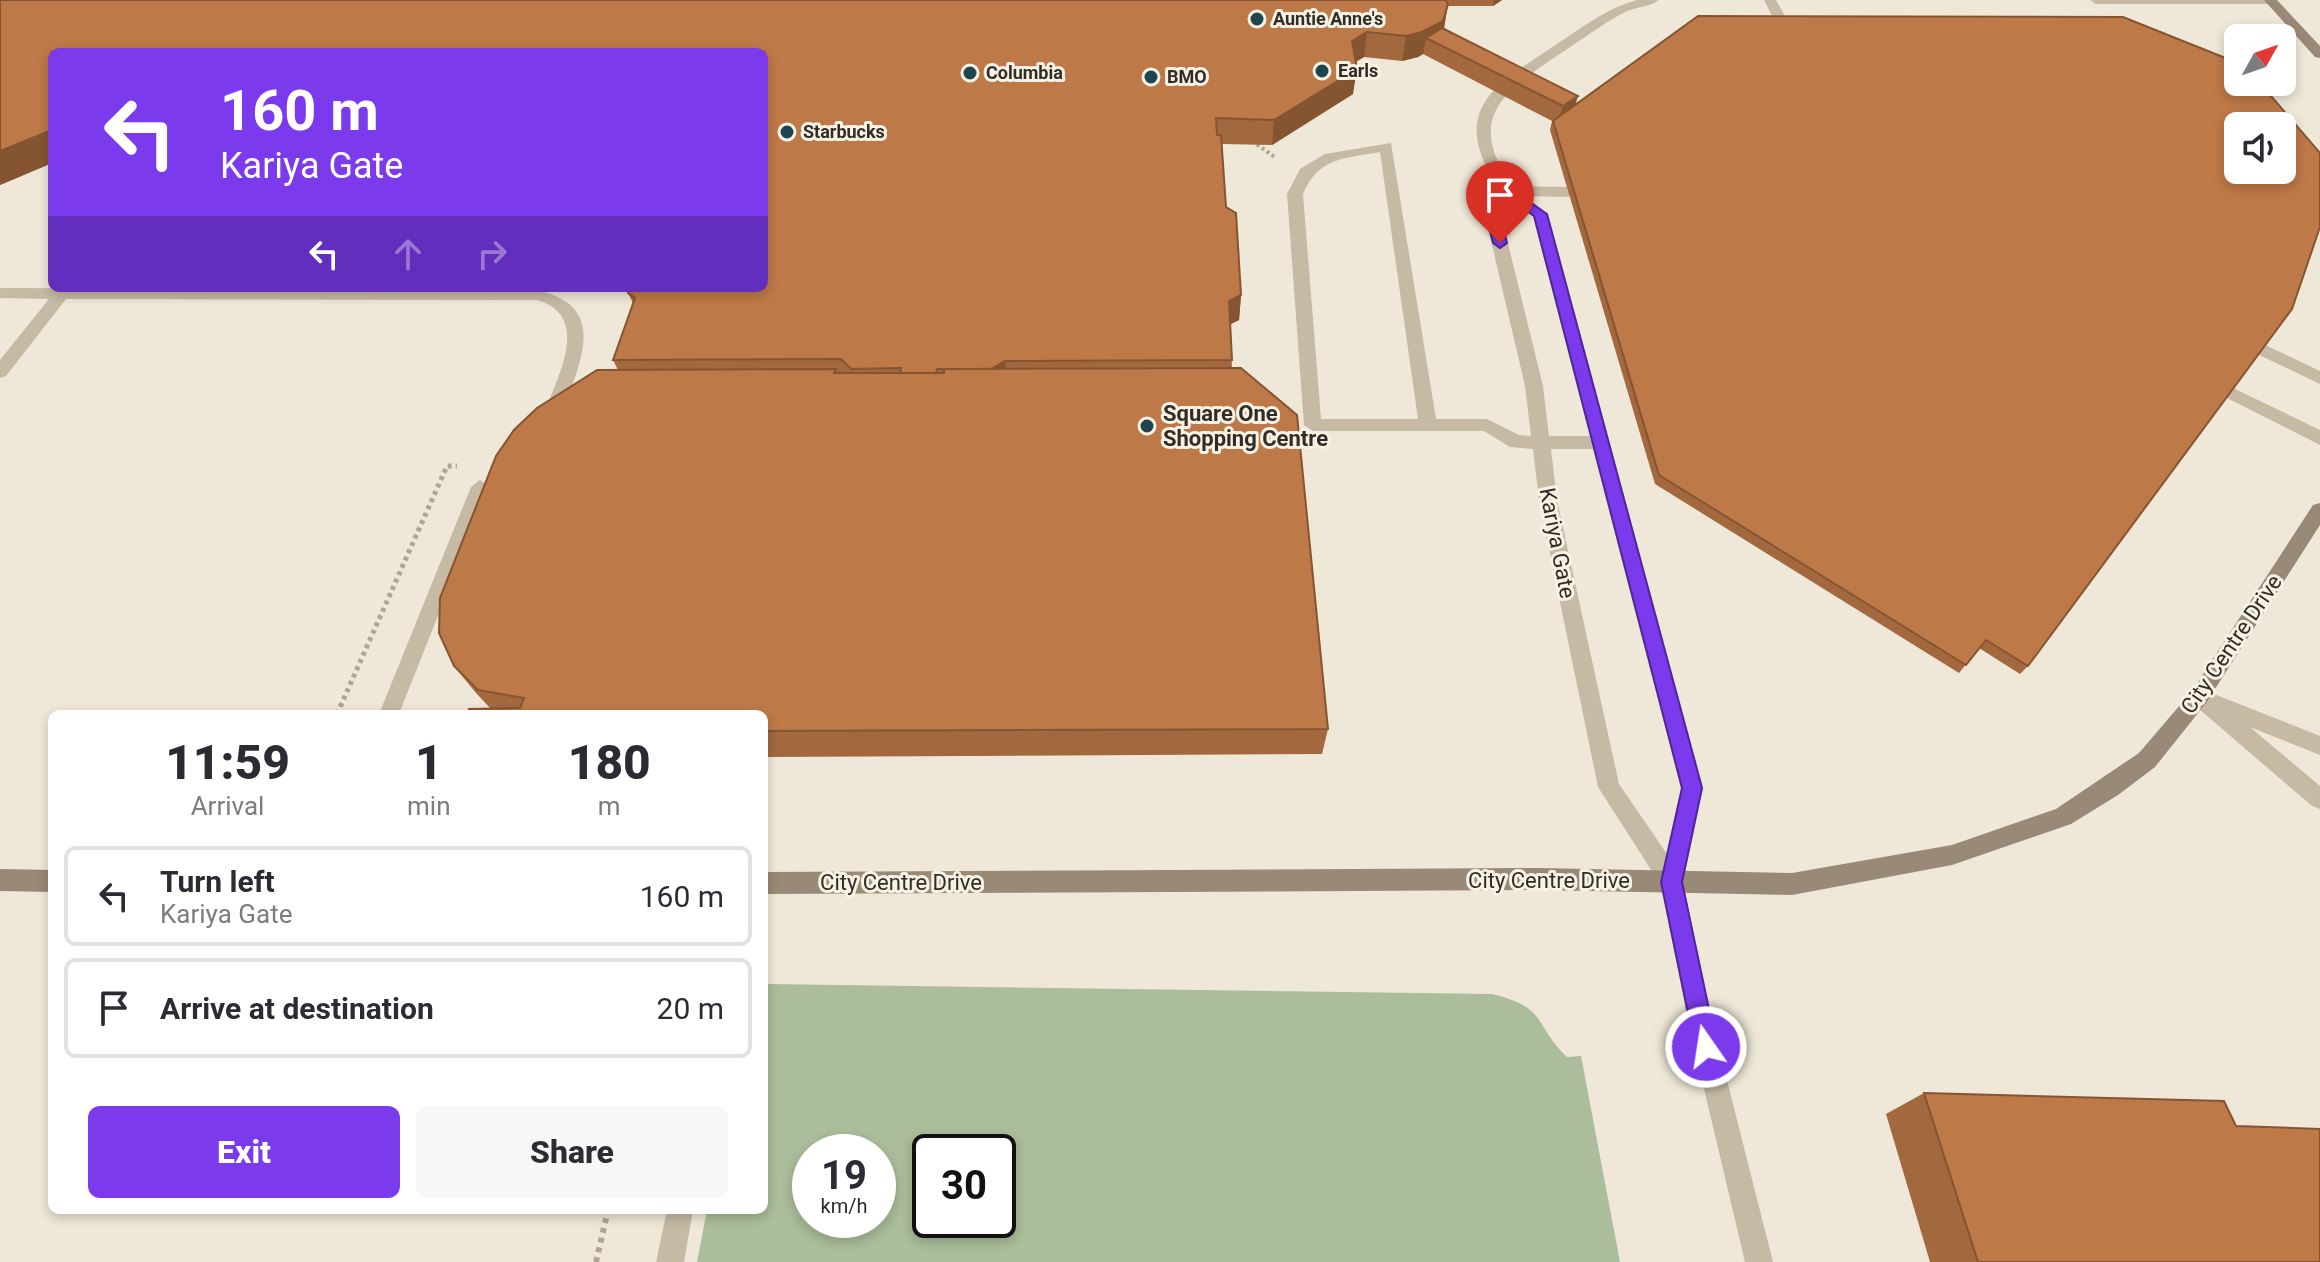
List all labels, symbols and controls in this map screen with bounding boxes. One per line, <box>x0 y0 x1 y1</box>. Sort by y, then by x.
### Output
place label: Auntie Anne's <box>1273 8 1383 29</box>
marker: Auntie Anne's <box>1248 10 1266 28</box>
north arrow <box>2224 24 2296 96</box>
map controls <box>2224 24 2296 184</box>
place label: Earls <box>1338 60 1378 81</box>
place label: Columbia <box>986 62 1063 83</box>
marker: Earls <box>1313 62 1331 80</box>
marker: Columbia <box>961 64 979 82</box>
place label: BMO <box>1167 66 1207 87</box>
marker: BMO <box>1142 68 1160 86</box>
text: 160 m <box>220 78 379 144</box>
icon: left <box>88 80 192 184</box>
button: sound <box>2224 112 2296 184</box>
place label: Starbucks <box>803 121 885 142</box>
marker: Starbucks <box>778 123 796 141</box>
text: Kariya Gate <box>220 145 403 187</box>
pin <box>1466 161 1534 243</box>
icon: arrive <box>1478 173 1522 217</box>
icon: left <box>302 232 346 276</box>
icon: ahead <box>386 232 430 276</box>
icon: right <box>470 232 514 276</box>
place label: Square One Shopping Centre <box>1163 401 1328 451</box>
marker: Square One Shopping Centre <box>1138 417 1156 435</box>
street label: Kariya Gate <box>1535 486 1580 600</box>
street label: City Centre Drive <box>2176 570 2287 718</box>
text: 11:59 <box>165 734 290 791</box>
text: 1 <box>415 734 443 791</box>
text: 180 <box>568 734 651 791</box>
text: Arrival <box>191 791 264 821</box>
text: min <box>407 791 451 821</box>
text: m <box>598 791 621 821</box>
text: Turn left <box>160 864 275 899</box>
street label: City Centre Drive <box>1468 868 1630 893</box>
street label: City Centre Drive <box>820 870 982 895</box>
icon: left <box>92 874 136 918</box>
text: 160 m <box>640 879 724 914</box>
text: Kariya Gate <box>160 899 292 929</box>
icon: arrive <box>92 986 136 1030</box>
text: Arrive at destination <box>160 991 434 1026</box>
text: 20 m <box>657 991 724 1026</box>
position arrow <box>1664 1005 1748 1089</box>
button: Exit <box>88 1106 400 1198</box>
button: Share <box>416 1106 728 1198</box>
speed limit sign: 30 <box>912 1134 1016 1238</box>
text: 19 <box>821 1152 867 1199</box>
text: km/h <box>821 1194 867 1218</box>

